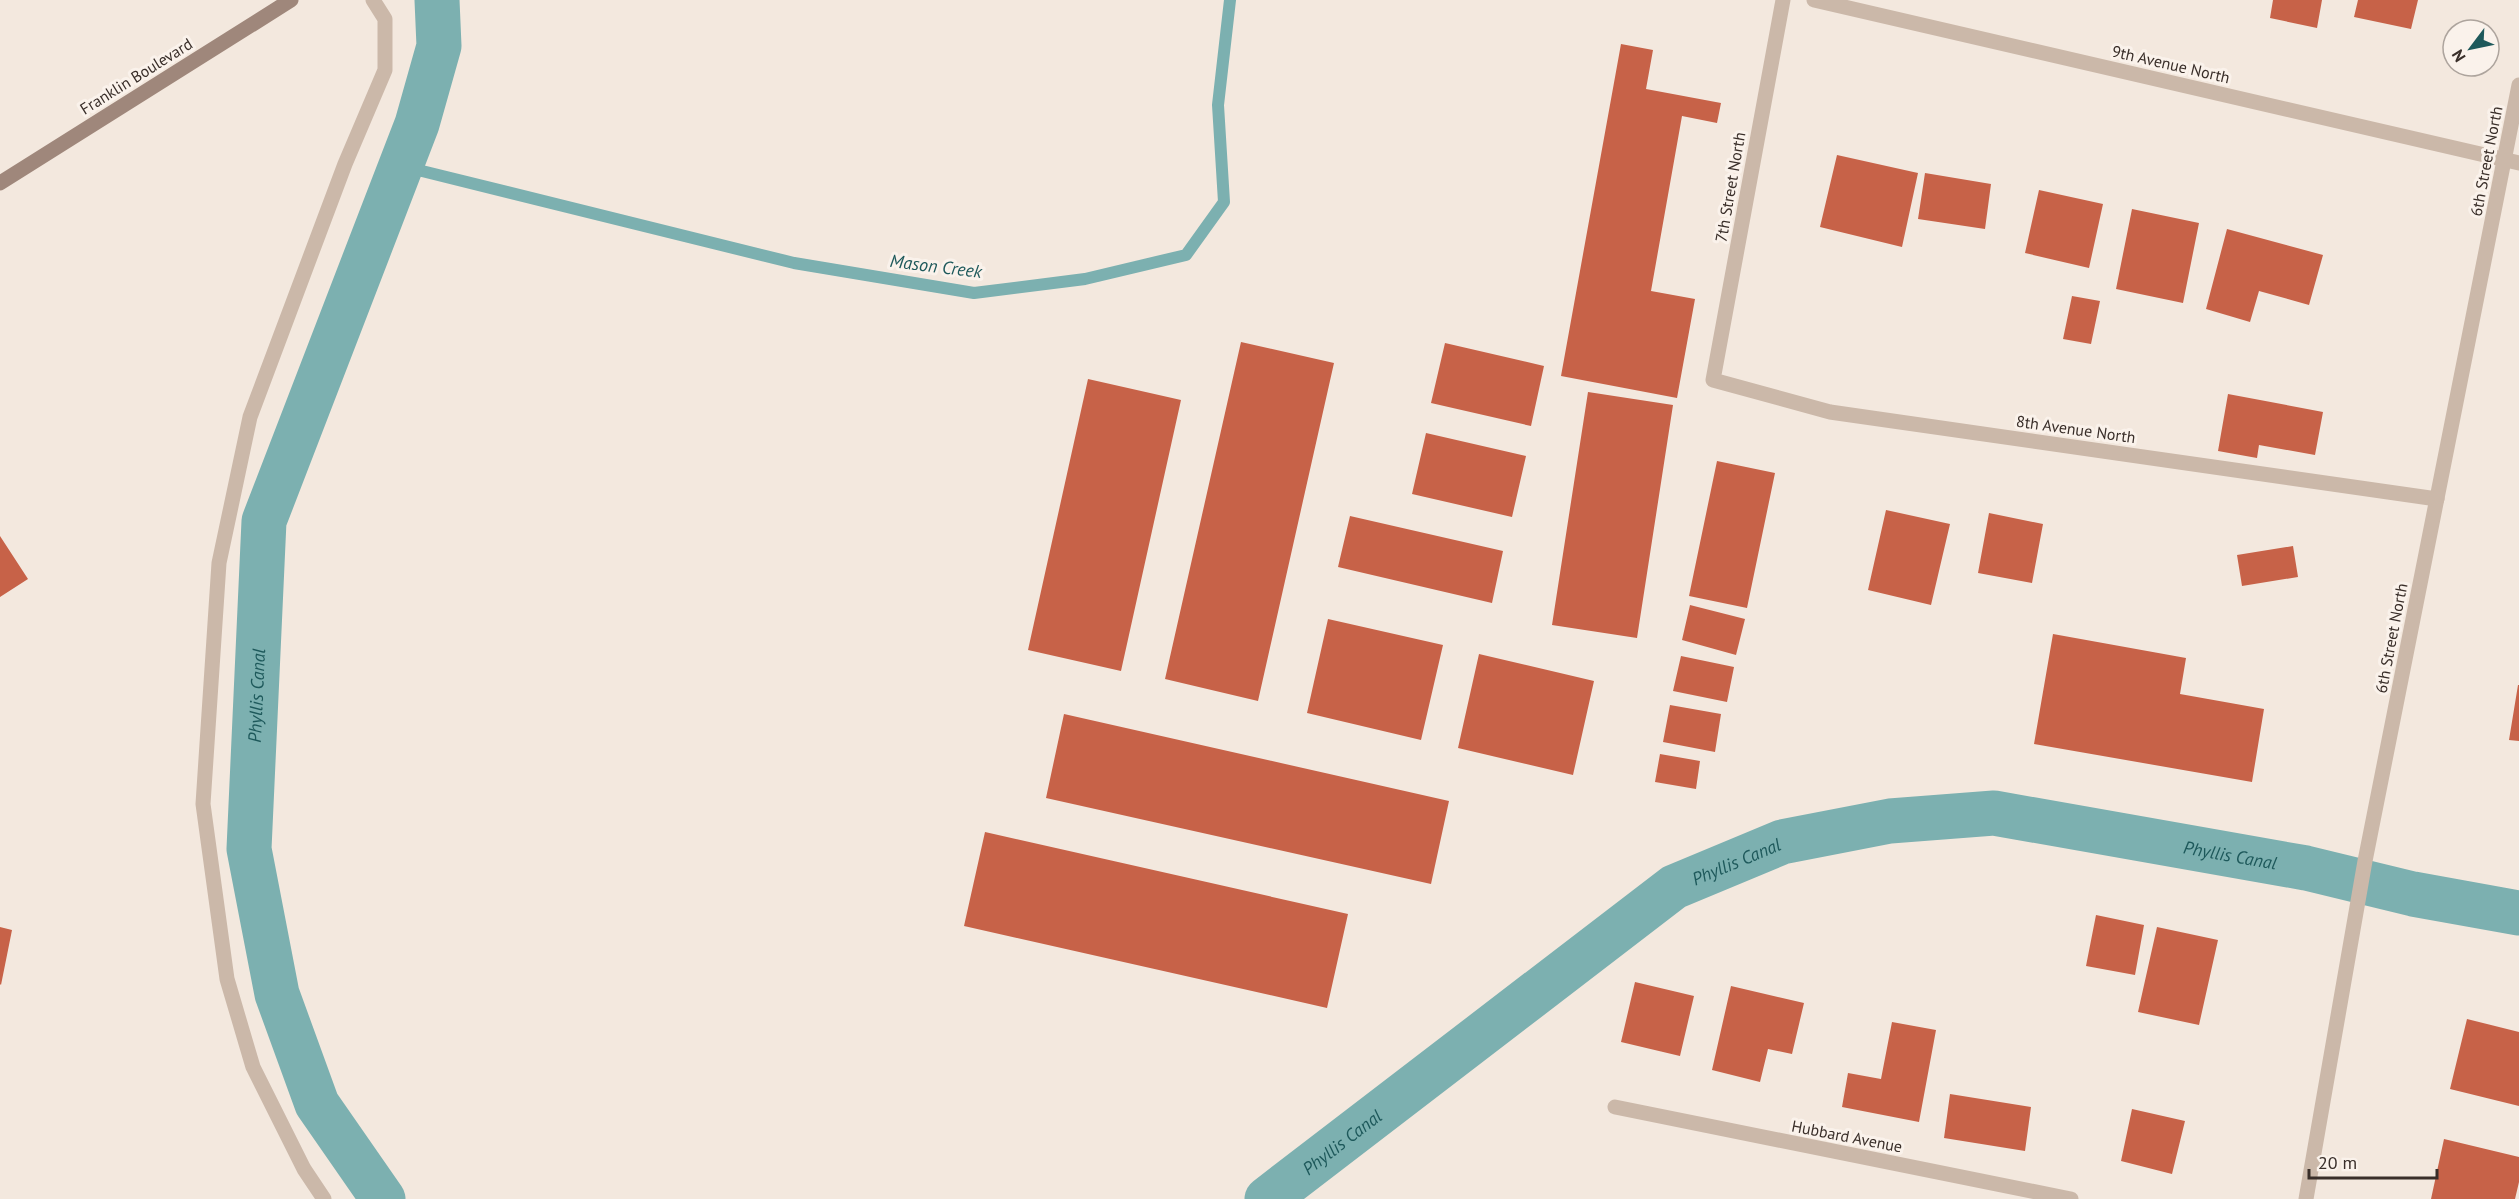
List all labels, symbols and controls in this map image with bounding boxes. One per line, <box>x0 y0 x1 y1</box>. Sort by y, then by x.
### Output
north arrow <box>2441 18 2501 78</box>
street label: Franklin Boulevard <box>76 33 196 119</box>
street label: 9th Avenue North <box>2110 41 2232 87</box>
text: N <box>2447 46 2470 66</box>
street label: 6th Street North <box>2466 104 2506 218</box>
street label: 7th Street North <box>1710 130 1750 244</box>
water label: Mason Creek <box>889 249 984 283</box>
street label: 8th Avenue North <box>2015 411 2137 447</box>
street label: 6th Street North <box>2371 581 2411 695</box>
water label: Phyllis Canal <box>242 648 270 743</box>
water label: Phyllis Canal <box>1688 832 1784 890</box>
water label: Phyllis Canal <box>2182 835 2279 874</box>
water label: Phyllis Canal <box>1297 1104 1386 1180</box>
street label: Hubbard Avenue <box>1790 1115 1904 1157</box>
scale bar <box>2309 1142 2436 1180</box>
text: 20 m <box>2318 1151 2357 1174</box>

